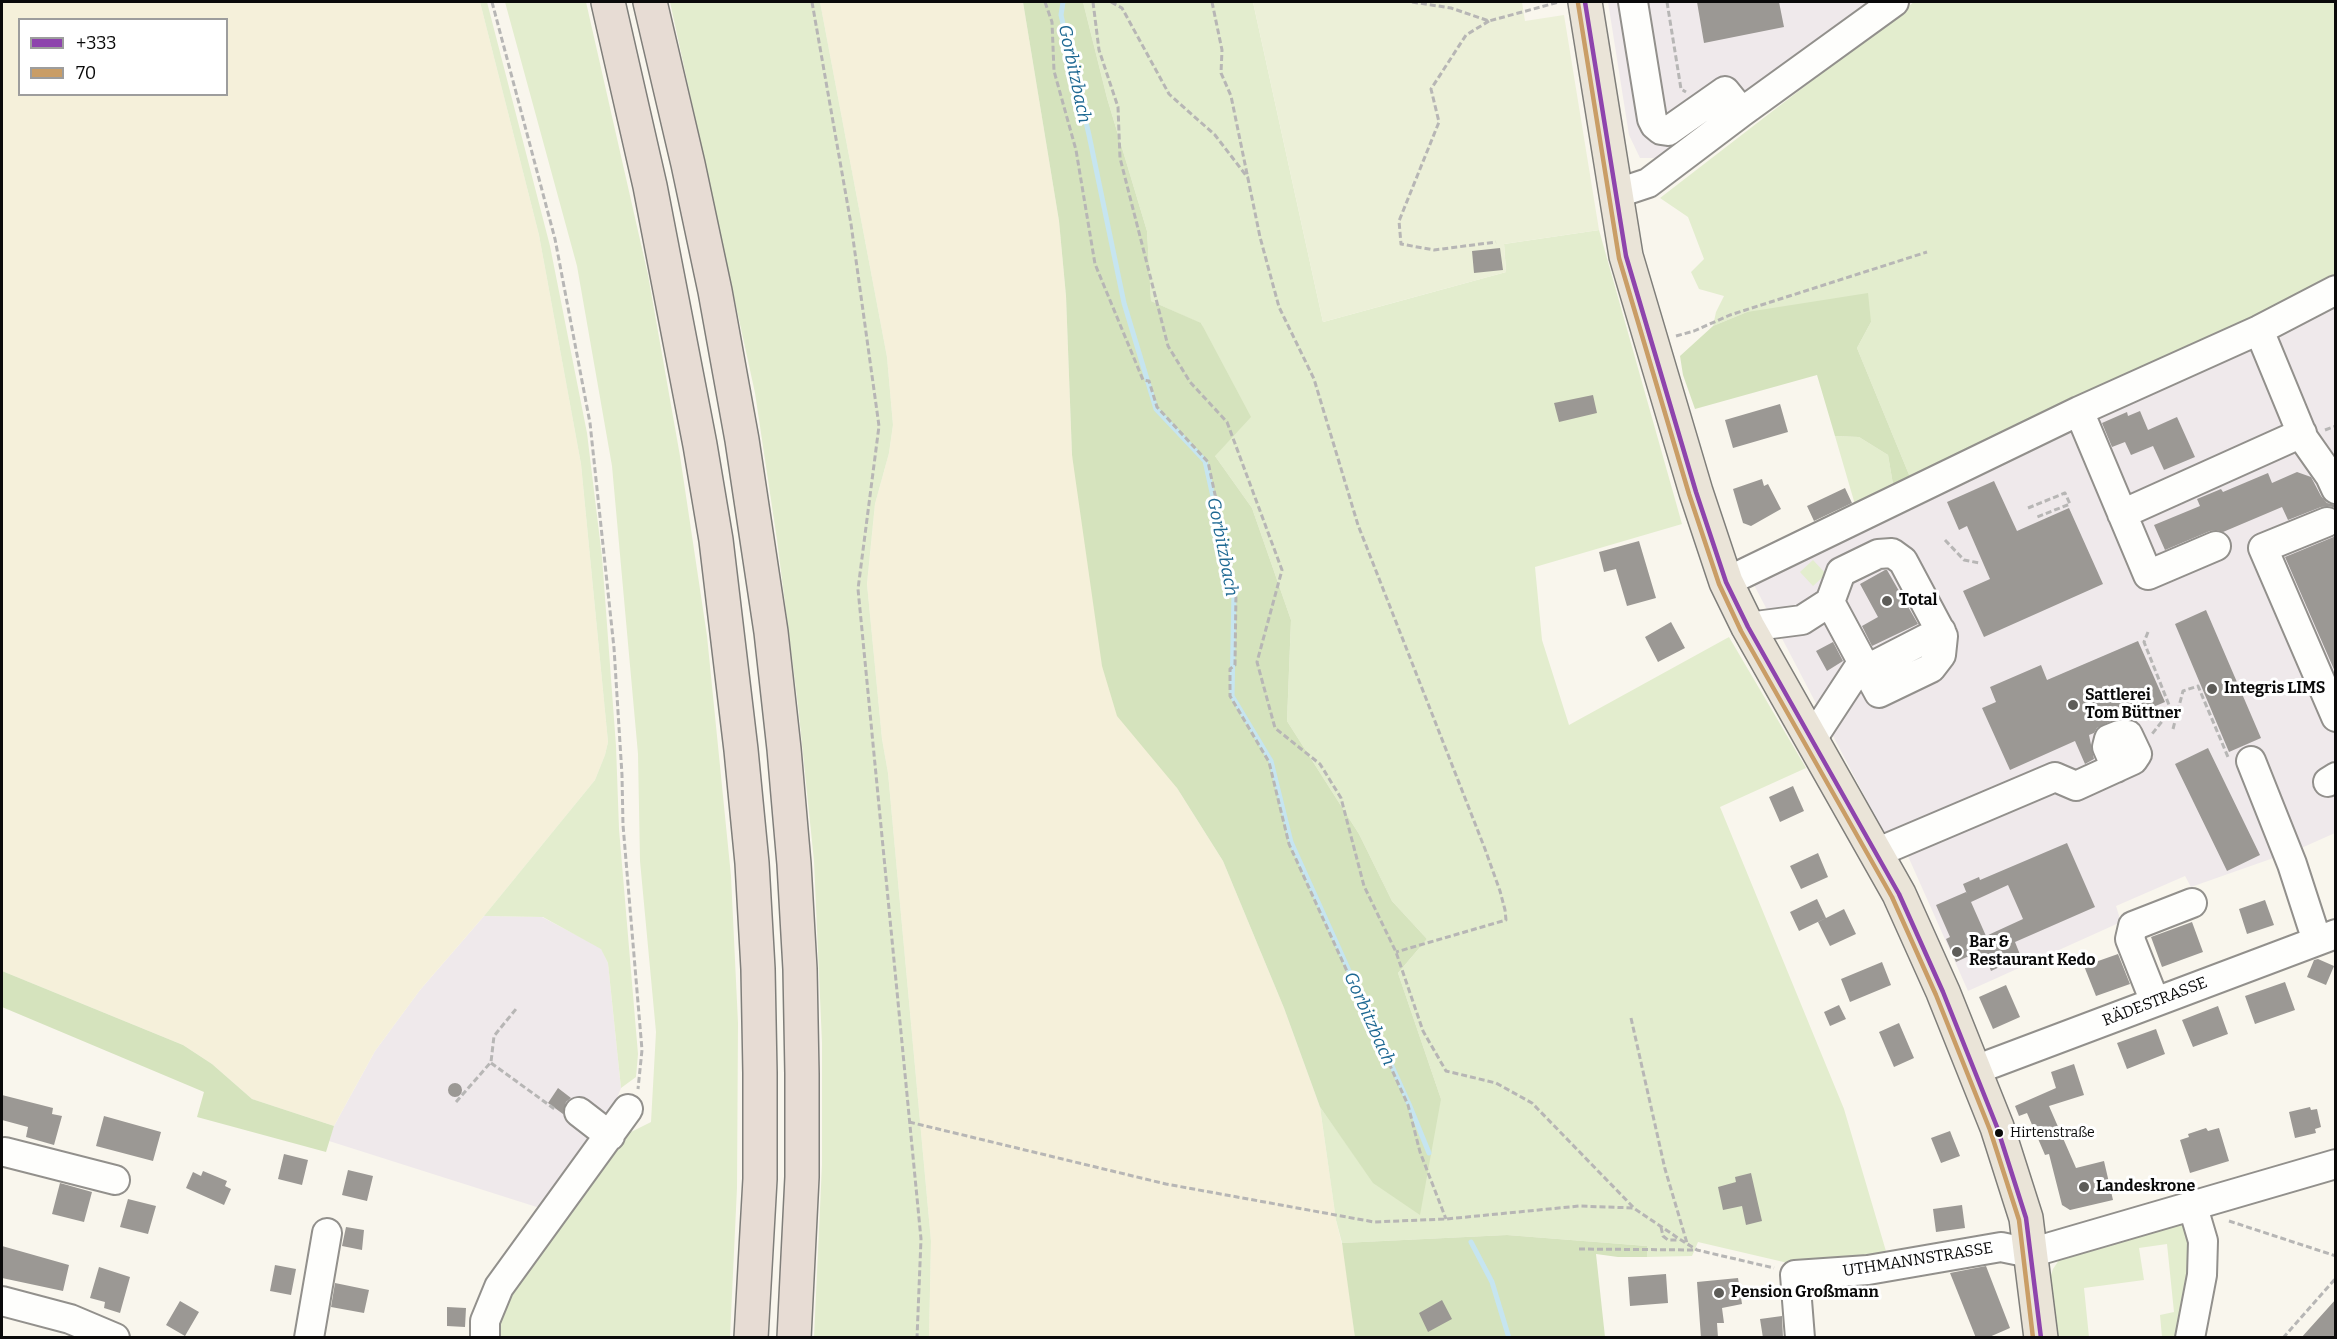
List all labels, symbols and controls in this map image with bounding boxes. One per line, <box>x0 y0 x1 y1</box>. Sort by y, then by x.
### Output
legend <box>18 18 228 96</box>
water label: Gorbitzbach <box>1053 23 1095 125</box>
text: +333 <box>76 32 116 54</box>
text: 70 <box>76 62 96 84</box>
water label: Gorbitzbach <box>1202 496 1242 598</box>
place label: Total <box>1899 591 1937 611</box>
marker: Total <box>1880 594 1894 608</box>
place label: Integris LIMS <box>2224 679 2325 699</box>
marker: Integris LIMS <box>2205 682 2219 696</box>
place label: Sattlerei Tom Büttner <box>2085 686 2181 724</box>
marker: Sattlerei Tom Büttner <box>2066 698 2080 712</box>
place label: Bar & Restaurant Kedo <box>1969 933 2096 971</box>
marker: Bar & Restaurant Kedo <box>1950 945 1964 959</box>
water label: Gorbitzbach <box>1339 969 1399 1069</box>
street label: RÄDESTRASSE <box>2100 973 2210 1031</box>
place label: Hirtenstraße <box>2010 1125 2095 1141</box>
marker: Hirtenstraße <box>1993 1127 2005 1139</box>
place label: Landeskrone <box>2096 1177 2195 1197</box>
marker: Landeskrone <box>2077 1180 2091 1194</box>
street label: UTHMANNSTRASSE <box>1842 1239 1994 1281</box>
place label: Pension Großmann <box>1731 1283 1879 1303</box>
marker: Pension Großmann <box>1712 1286 1726 1300</box>

